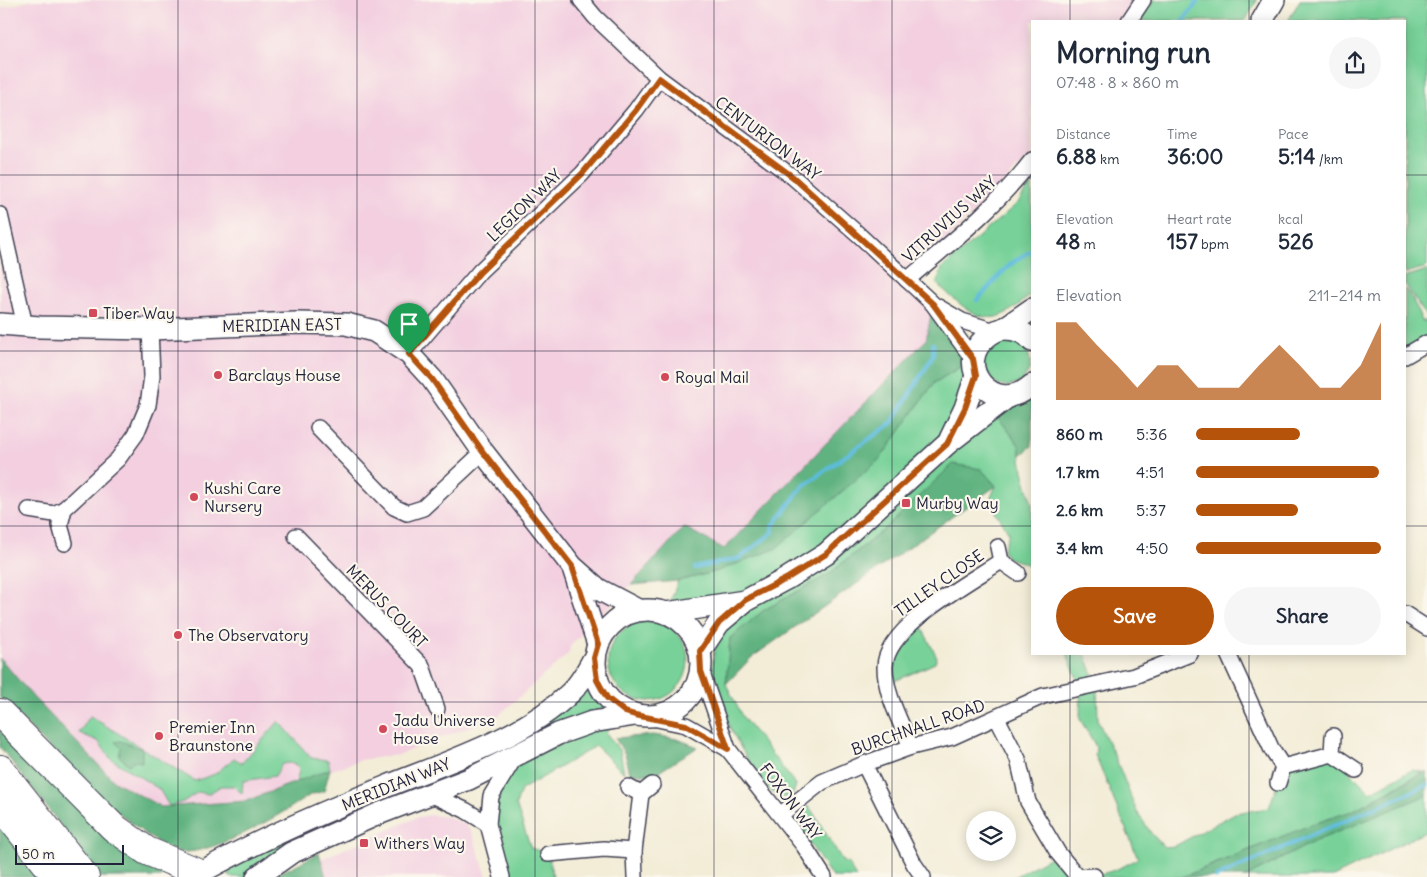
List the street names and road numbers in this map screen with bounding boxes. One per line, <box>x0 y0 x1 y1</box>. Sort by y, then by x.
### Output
street label: CENTURION WAY <box>711 92 825 184</box>
street label: LEGION WAY <box>483 164 566 246</box>
street label: VITRUVIUS WAY <box>898 171 1000 266</box>
street label: MERIDIAN EAST <box>222 314 342 336</box>
street label: TILLEY CLOSE <box>891 545 987 621</box>
street label: MERUS COURT <box>342 560 432 652</box>
street label: BURCHNALL ROAD <box>849 695 987 759</box>
street label: MERIDIAN WAY <box>339 753 453 815</box>
street label: FOXON WAY <box>756 759 826 843</box>

